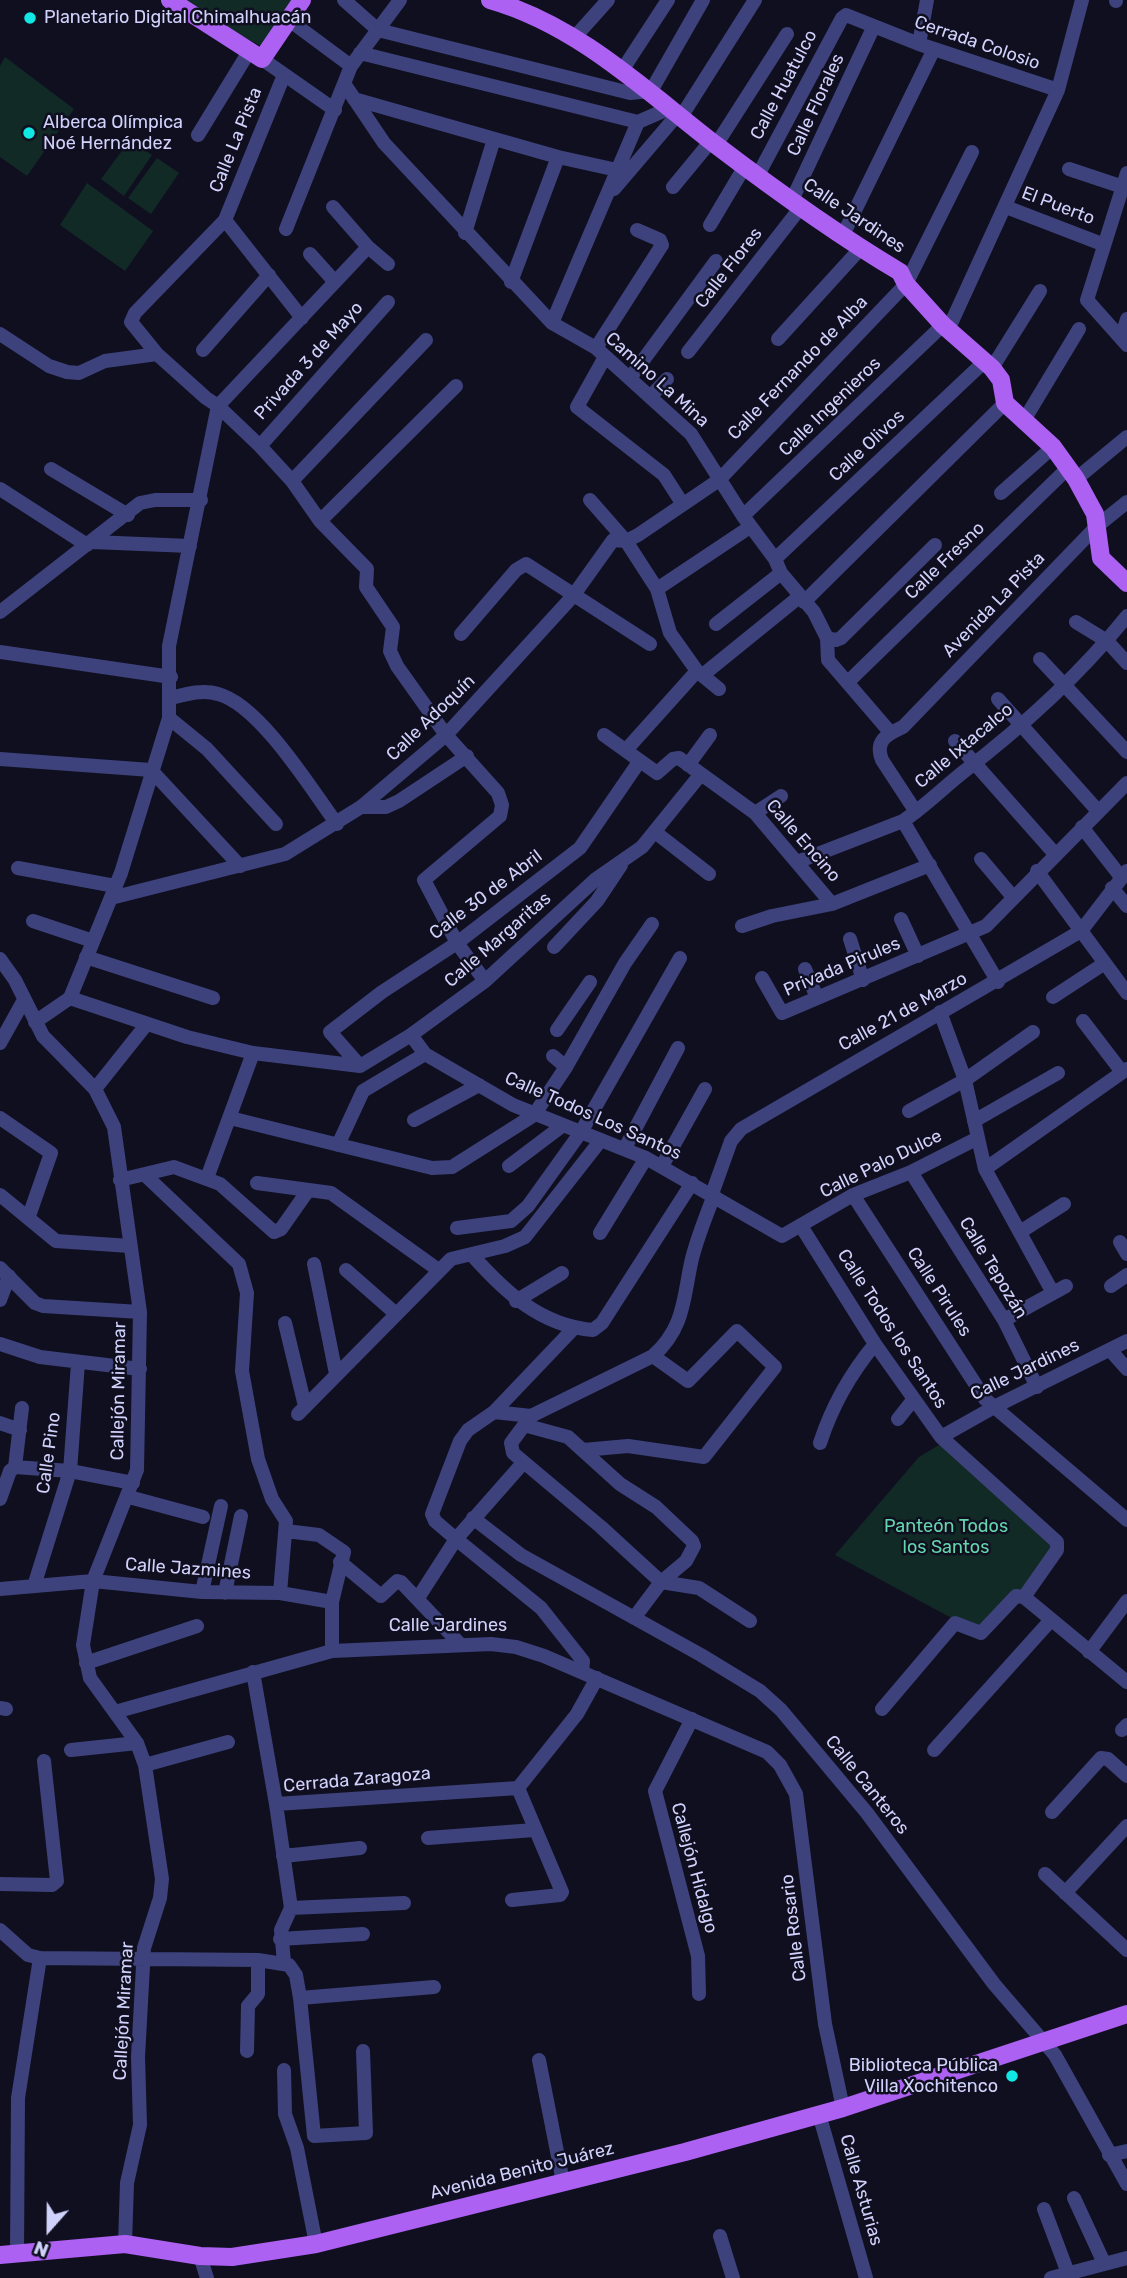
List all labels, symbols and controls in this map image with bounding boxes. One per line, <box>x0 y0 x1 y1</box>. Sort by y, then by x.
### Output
place label: Planetario Digital Chimalhuacán <box>44 7 311 29</box>
marker: Planetario Digital Chimalhuacán <box>22 10 38 26</box>
street label: Cerrada Colosio <box>911 11 1043 75</box>
street label: Calle Huatulco <box>746 26 822 144</box>
street label: Calle Florales <box>783 50 849 160</box>
street label: Calle La Pista <box>205 84 267 196</box>
place label: Alberca Olímpica Noé Hernández <box>43 112 183 154</box>
marker: Alberca Olímpica Noé Hernández <box>21 125 37 141</box>
street label: Calle Jardines <box>799 174 909 258</box>
street label: El Puerto <box>1018 182 1098 230</box>
street label: Calle Flores <box>691 223 767 313</box>
street label: Calle Fernando de Alba <box>724 291 872 445</box>
street label: Privada 3 de Mayo <box>250 297 368 425</box>
street label: Camino La Mina <box>601 328 713 432</box>
street label: Calle Ingenieros <box>775 353 885 461</box>
street label: Calle Olivos <box>825 406 909 486</box>
street label: Calle Fresno <box>901 518 989 604</box>
street label: Avenida La Pista <box>938 548 1050 662</box>
street label: Calle Adoquín <box>382 670 480 766</box>
street label: Calle Ixtacalco <box>911 699 1017 793</box>
street label: Calle Encino <box>761 795 845 887</box>
street label: Calle 30 de Abril <box>425 846 547 944</box>
street label: Calle Margaritas <box>440 888 556 992</box>
street label: Privada Pirules <box>780 933 904 1001</box>
street label: Calle 21 de Marzo <box>835 968 971 1056</box>
street label: Calle Todos Los Santos <box>501 1067 685 1165</box>
street label: Calle Palo Dulce <box>816 1125 946 1203</box>
street label: Calle Tepozán <box>954 1213 1032 1323</box>
street label: Calle Pirules <box>902 1243 976 1341</box>
street label: Calle Todos los Santos <box>832 1245 952 1413</box>
street label: Callejón Miramar <box>107 1321 131 1461</box>
street label: Calle Jardines <box>967 1334 1083 1406</box>
street label: Calle Pino <box>33 1411 65 1495</box>
park label: Panteón Todos los Santos <box>884 1516 1008 1558</box>
street label: Calle Jazmines <box>124 1554 252 1584</box>
street label: Calle Jardines <box>389 1615 507 1637</box>
street label: Calle Canteros <box>820 1731 914 1839</box>
street label: Cerrada Zaragoza <box>282 1763 432 1797</box>
street label: Callejón Hidalgo <box>666 1800 722 1936</box>
street label: Calle Rosario <box>777 1873 811 1983</box>
street label: Callejón Miramar <box>110 1941 138 2081</box>
place label: Biblioteca Pública Villa Xochitenco <box>849 2055 998 2098</box>
marker: Biblioteca Pública Villa Xochitenco <box>1004 2068 1020 2084</box>
street label: Calle Asturias <box>835 2132 887 2248</box>
street label: Avenida Benito Juárez <box>428 2138 616 2204</box>
north arrow <box>14 2194 84 2264</box>
text: N <box>31 2236 52 2262</box>

